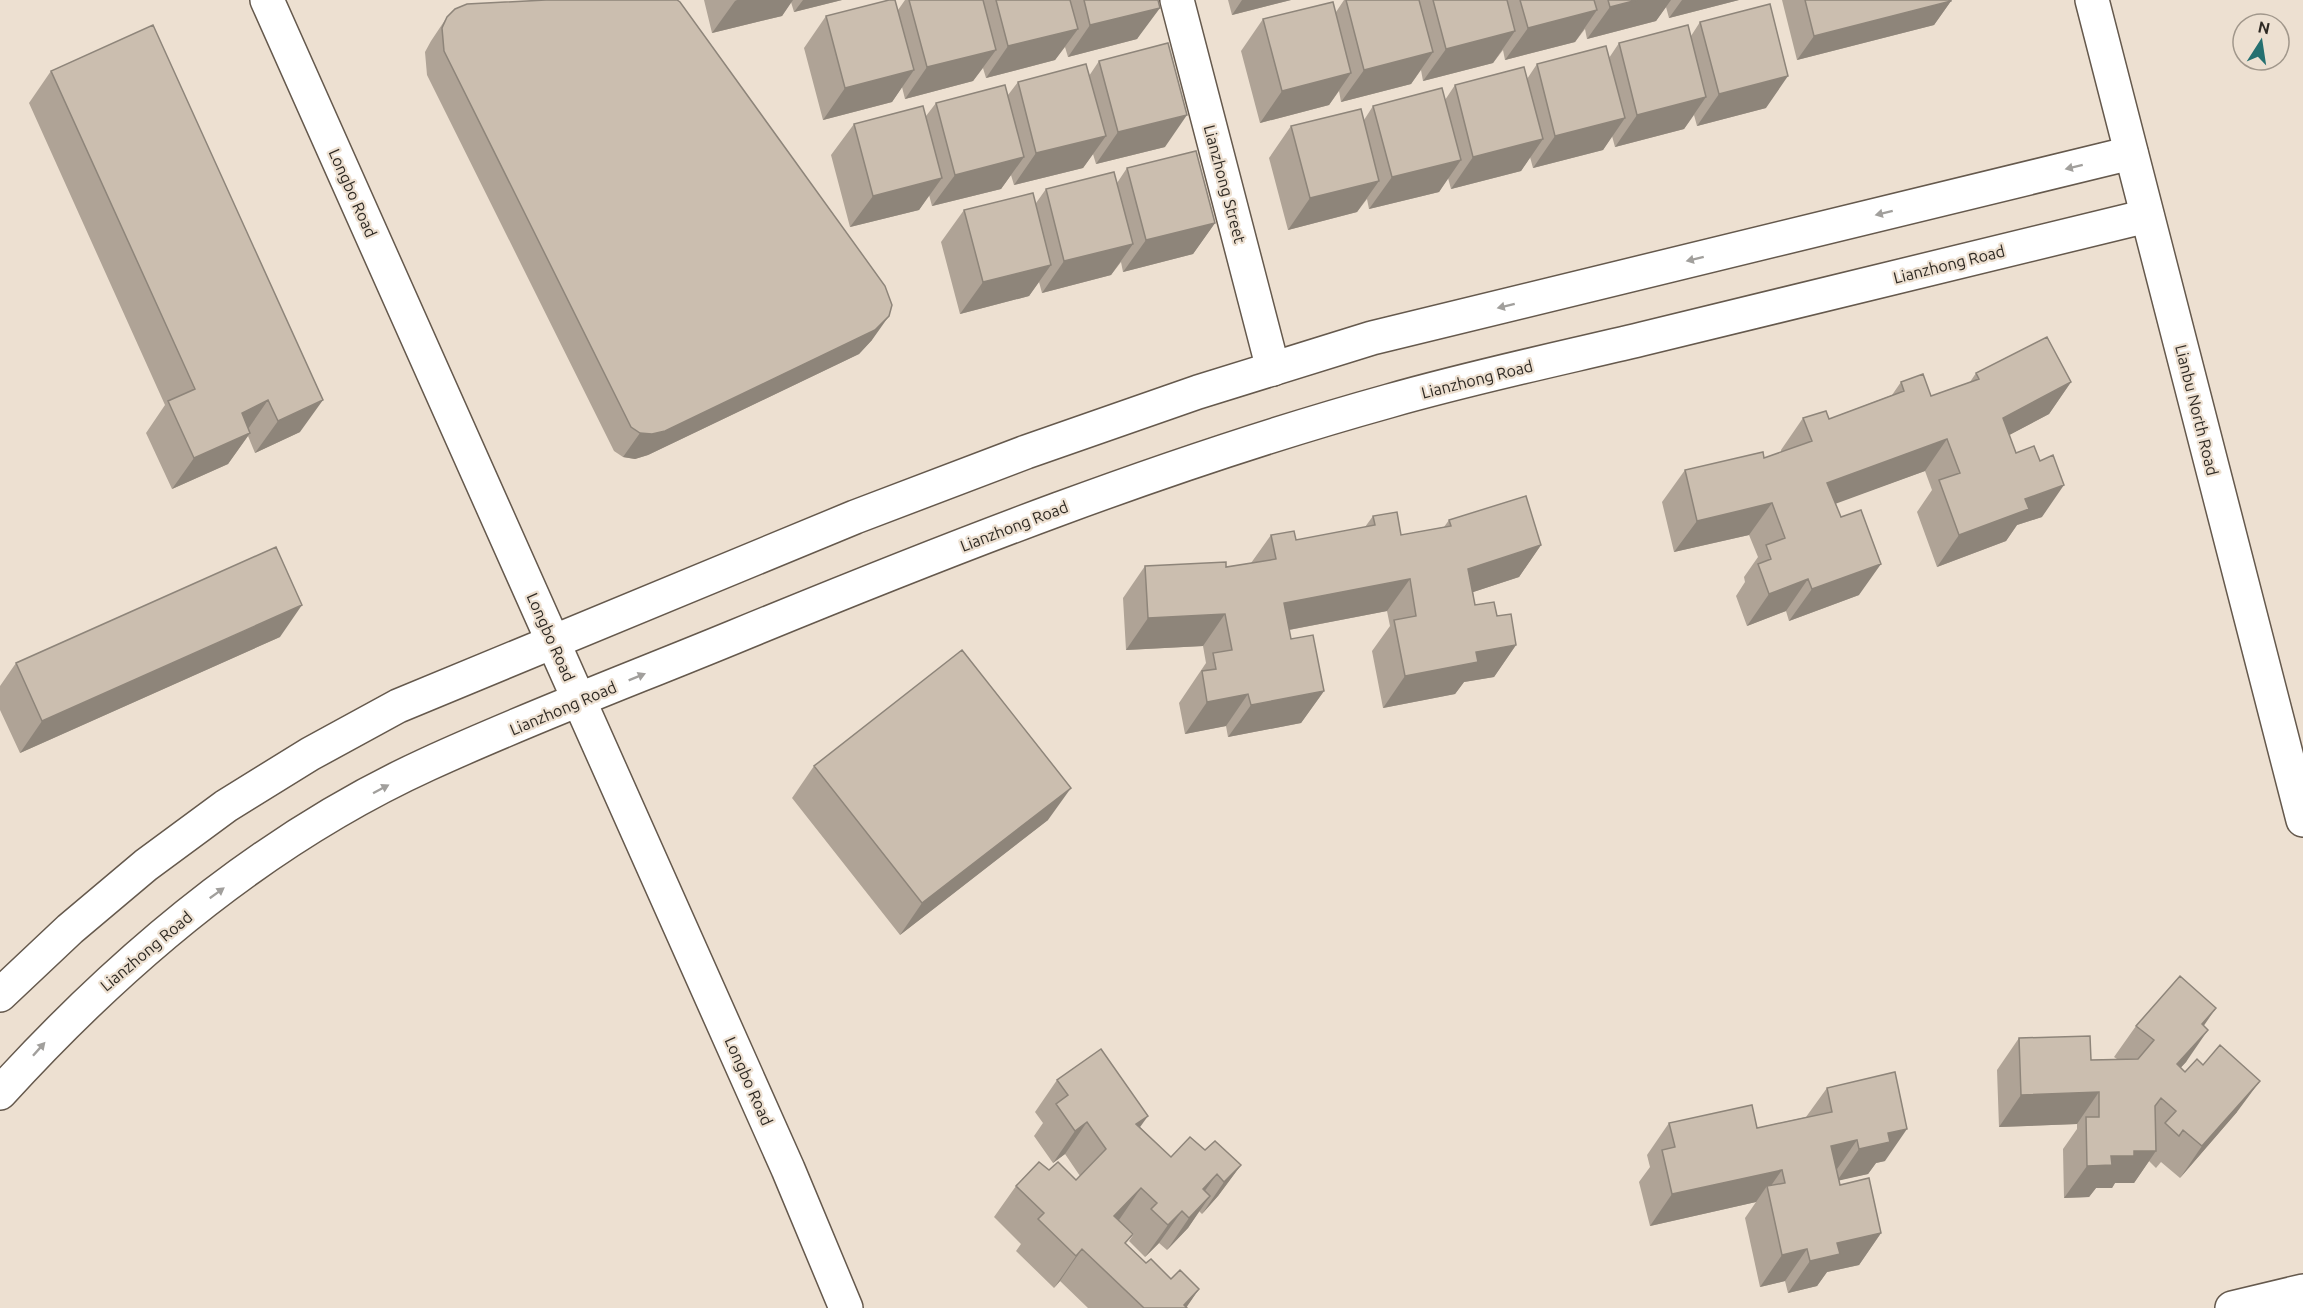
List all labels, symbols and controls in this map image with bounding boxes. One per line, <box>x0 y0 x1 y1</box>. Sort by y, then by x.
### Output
north arrow <box>2231 12 2291 72</box>
text: N <box>2256 17 2272 37</box>
street label: Lianzhong Street <box>1201 123 1250 246</box>
street label: Longbo Road <box>325 146 381 240</box>
one-way arrow <box>2065 162 2083 172</box>
one-way arrow <box>1875 209 1894 219</box>
street label: Lianzhong Road <box>1891 241 2007 287</box>
one-way arrow <box>1686 255 1704 265</box>
one-way arrow <box>1496 301 1515 311</box>
street label: Lianbu North Road <box>2172 343 2222 477</box>
street label: Lianzhong Road <box>1419 356 1535 402</box>
street label: Lianzhong Road <box>957 497 1071 555</box>
street label: Longbo Road <box>523 590 579 684</box>
one-way arrow <box>628 672 646 681</box>
street label: Lianzhong Road <box>507 677 619 739</box>
one-way arrow <box>373 784 390 794</box>
one-way arrow <box>209 887 225 899</box>
street label: Lianzhong Road <box>96 907 196 995</box>
street label: Longbo Road <box>721 1034 777 1128</box>
one-way arrow <box>32 1042 46 1057</box>

